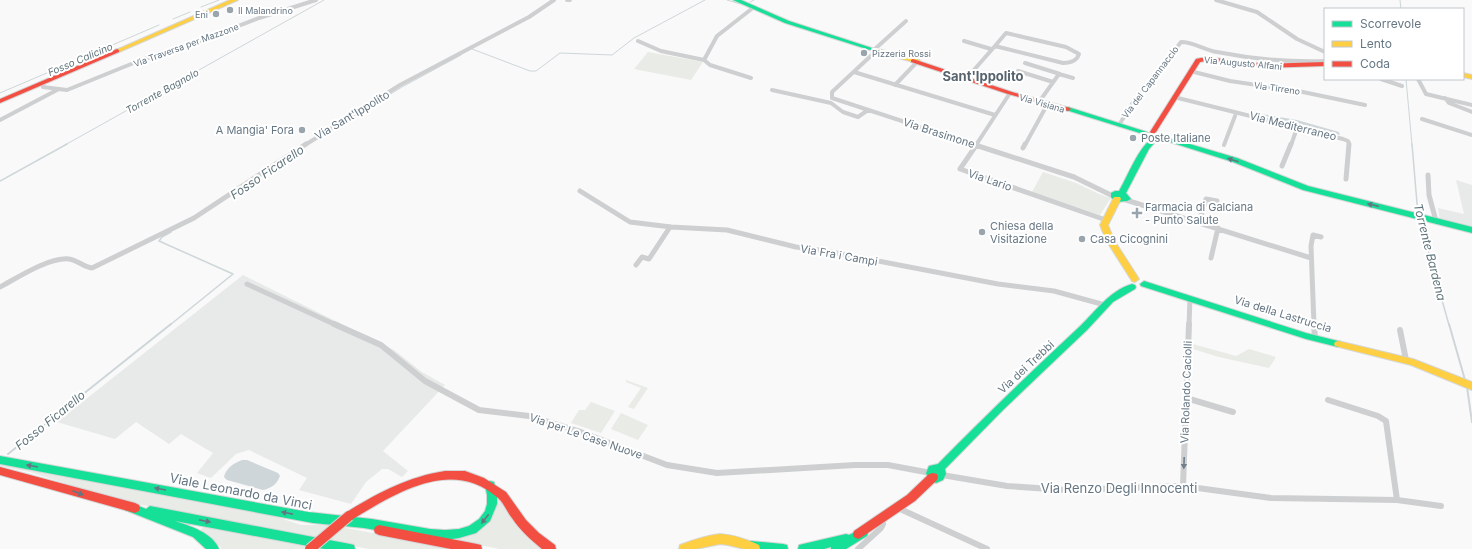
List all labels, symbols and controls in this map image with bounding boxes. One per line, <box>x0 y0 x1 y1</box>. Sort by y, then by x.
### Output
marker: Il Malandrino <box>225 5 235 15</box>
place label: Il Malandrino <box>238 5 293 16</box>
legend <box>1324 8 1464 80</box>
place label: Eni <box>195 9 208 20</box>
marker: Eni <box>211 9 221 19</box>
text: Scorrevole <box>1360 16 1421 31</box>
street label: Via Traversa per Mazzone <box>132 21 240 69</box>
text: Lento <box>1360 36 1392 51</box>
water label: Fosso Calicino <box>46 40 114 78</box>
street label: Via del Capannaccio <box>1119 44 1181 120</box>
marker: Pizzeria Rossi <box>859 48 869 58</box>
place label: Pizzeria Rossi <box>872 48 931 59</box>
street label: Via Augusto Alfani <box>1204 54 1282 72</box>
text: Coda <box>1360 56 1390 71</box>
water label: Torrente Bagnolo <box>123 66 201 116</box>
district label: Sant'Ippolito <box>943 68 1024 84</box>
street label: Via Tirreno <box>1253 79 1301 97</box>
street label: Via Sant'Ippolito <box>312 87 392 143</box>
street label: Via Visiana <box>1018 91 1066 115</box>
street label: Via Mediterraneo <box>1248 108 1338 144</box>
street label: Via Brasimone <box>901 115 977 151</box>
place label: A Mangia' Fora <box>216 123 294 137</box>
marker: A Mangia' Fora <box>297 125 307 135</box>
place label: Poste Italiane <box>1141 131 1211 145</box>
marker: Poste Italiane <box>1128 133 1138 143</box>
water label: Fosso Ficarello <box>227 142 307 202</box>
one-way arrow <box>1227 157 1239 163</box>
street label: Via Lario <box>966 166 1014 194</box>
place label: Farmacia di Galciana - Punto Salute <box>1145 200 1253 227</box>
one-way arrow <box>1367 202 1379 208</box>
water label: Torrente Bardena <box>1411 202 1449 302</box>
marker: Farmacia di Galciana - Punto Salute <box>1132 208 1142 218</box>
place label: Chiesa della Visitazione <box>990 219 1053 246</box>
marker: Chiesa della Visitazione <box>977 227 987 237</box>
place label: Casa Cicognini <box>1090 232 1168 246</box>
marker: Casa Cicognini <box>1077 234 1087 244</box>
street label: Via Fra i Campi <box>799 241 879 269</box>
street label: Via della Lastruccia <box>1233 293 1333 335</box>
street label: Via dei Trebbi <box>995 338 1057 396</box>
street label: Via Rolando Caciolli <box>1177 341 1195 443</box>
water label: Fosso Ficarello <box>12 387 88 453</box>
street label: Via per Le Case Nuove <box>528 410 644 462</box>
one-way arrow <box>1181 457 1187 470</box>
one-way arrow <box>26 462 38 468</box>
street label: Viale Leonardo da Vinci <box>168 469 314 513</box>
street label: Via Renzo Degli Innocenti <box>1041 480 1197 496</box>
one-way arrow <box>154 486 166 492</box>
one-way arrow <box>72 490 84 496</box>
one-way arrow <box>281 510 294 516</box>
one-way arrow <box>481 514 489 525</box>
one-way arrow <box>198 518 211 524</box>

